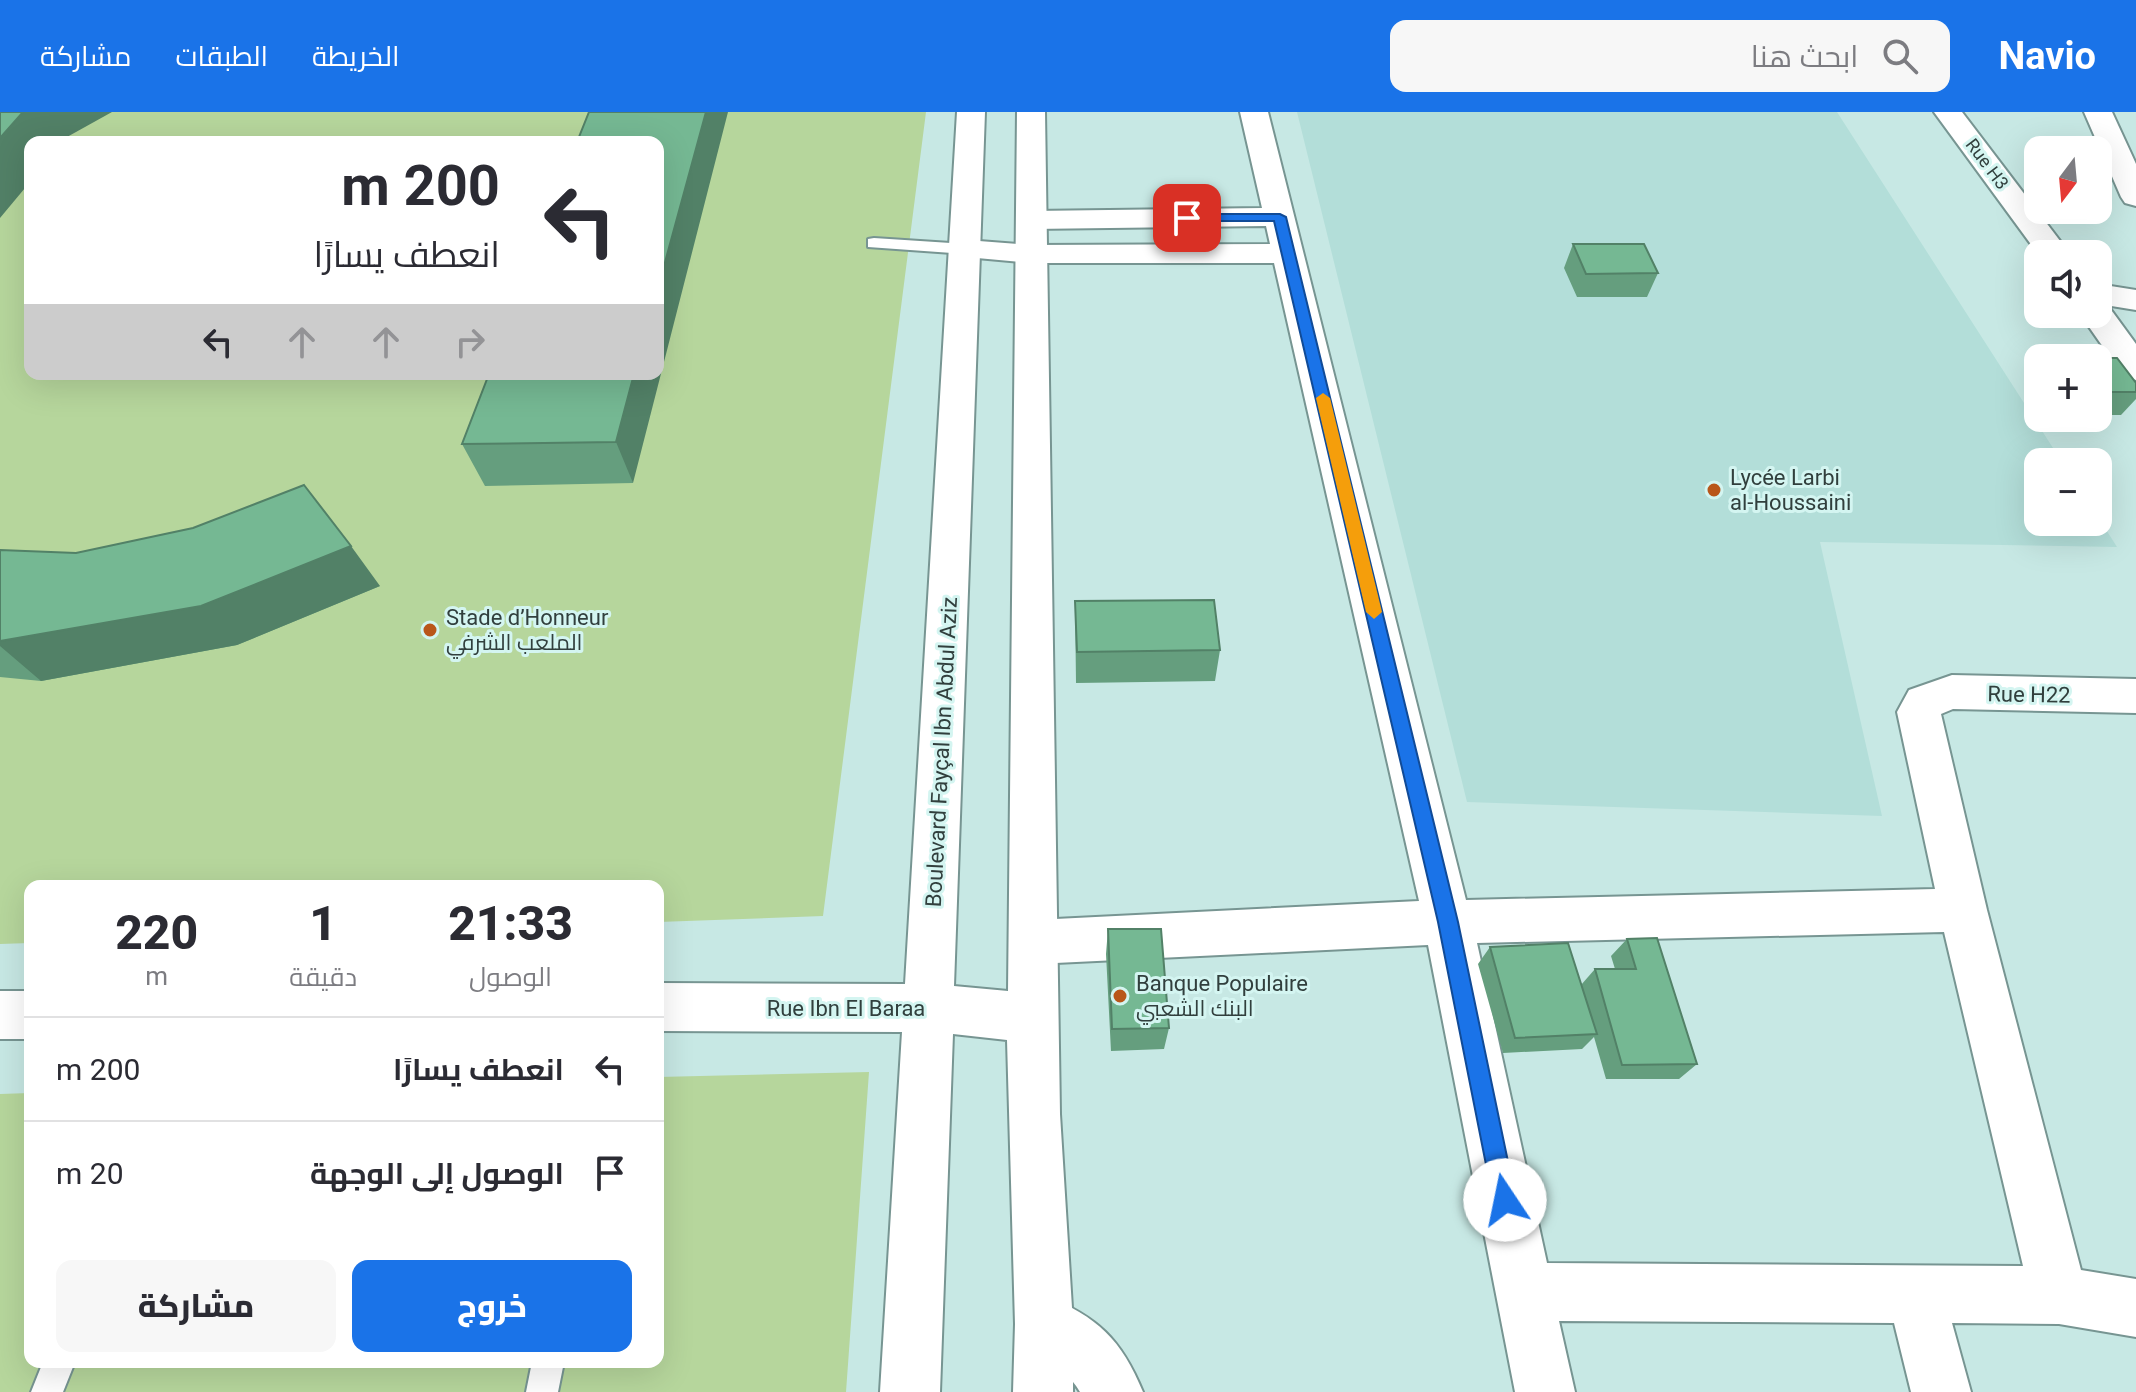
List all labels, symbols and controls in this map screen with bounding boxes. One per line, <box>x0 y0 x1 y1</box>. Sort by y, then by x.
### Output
search box <box>1390 20 1950 92</box>
icon: search <box>1878 34 1922 78</box>
text: Navio <box>1998 34 2096 78</box>
text: ابحث هنا <box>1751 39 1858 74</box>
text: مشاركة <box>40 40 131 73</box>
text: الطبقات <box>175 40 268 73</box>
text: الخريطة <box>312 40 399 73</box>
street label: Rue H3 <box>1962 134 2013 193</box>
north arrow <box>2024 136 2112 224</box>
map controls <box>2024 136 2112 536</box>
text: 200 m <box>341 153 500 219</box>
icon: left <box>528 168 632 272</box>
pin <box>1153 184 1221 252</box>
icon: arrive <box>1165 196 1209 240</box>
text: انعطف يسارًا <box>314 234 500 276</box>
button: sound <box>2024 240 2112 328</box>
icon: left <box>196 320 240 364</box>
icon: ahead <box>280 320 324 364</box>
icon: ahead <box>364 320 408 364</box>
icon: right <box>448 320 492 364</box>
button: + <box>2024 344 2112 432</box>
button: − <box>2024 448 2112 536</box>
place label: Lycée Larbi al-Houssaini <box>1730 465 1851 515</box>
marker: Lycée Larbi al-Houssaini <box>1705 481 1723 499</box>
street label: Boulevard Fayçal Ibn Abdul Aziz <box>921 596 962 908</box>
place label: Stade d’Honneur الملعب الشرفي <box>446 605 609 659</box>
marker: Stade d’Honneur الملعب الشرفي <box>421 621 439 639</box>
street label: Rue H22 <box>1987 681 2071 708</box>
text: 1 <box>309 895 337 952</box>
text: 21:33 <box>448 895 573 952</box>
text: 220 <box>115 904 198 961</box>
text: m <box>145 961 168 991</box>
text: دقيقة <box>289 962 357 992</box>
text: الوصول <box>469 962 552 992</box>
place label: Banque Populaire البنك الشعبي <box>1136 971 1308 1025</box>
marker: Banque Populaire البنك الشعبي <box>1111 987 1129 1005</box>
street label: Rue Ibn El Baraa <box>767 996 925 1021</box>
icon: left <box>588 1047 632 1091</box>
text: 200 m <box>56 1052 140 1087</box>
text: انعطف يسارًا <box>393 1052 564 1087</box>
icon: arrive <box>588 1151 632 1195</box>
text: 20 m <box>56 1156 124 1191</box>
text: الوصول إلى الوجهة <box>310 1156 564 1191</box>
position arrow <box>1463 1158 1547 1242</box>
button: مشاركة <box>56 1260 336 1352</box>
button: خروج <box>352 1260 632 1352</box>

